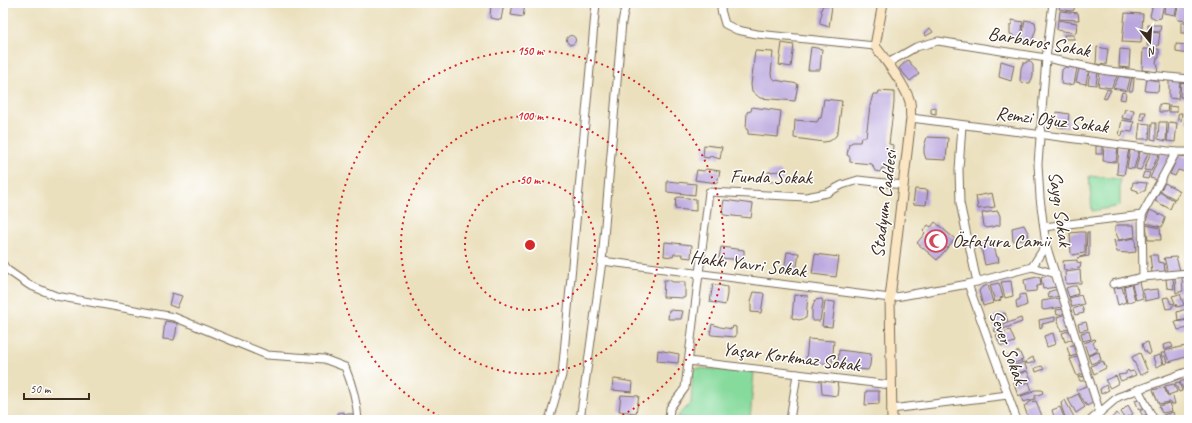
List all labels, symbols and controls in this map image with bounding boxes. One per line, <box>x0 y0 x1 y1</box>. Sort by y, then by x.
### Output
street label: Barbaros Sokak <box>986 21 1094 63</box>
north arrow <box>1130 22 1170 62</box>
text: 150 m <box>517 43 544 59</box>
text: N <box>1146 44 1158 60</box>
street label: Remzi Oğuz Sokak <box>994 101 1112 139</box>
text: 100 m <box>517 108 544 124</box>
street label: Stadyum Caddesi <box>865 146 903 259</box>
street label: Funda Sokak <box>730 164 814 190</box>
street label: Saygı Sokak <box>1043 170 1077 249</box>
text: 50 m <box>520 172 541 188</box>
mosque icon: Özfatura Camii <box>923 228 949 254</box>
place label: Özfatura Camii <box>952 229 1052 253</box>
centre of rings <box>523 238 537 252</box>
street label: Hakkı Yavri Sokak <box>689 245 809 283</box>
street label: Sever Sokak <box>984 307 1033 389</box>
street label: Yaşar Korkmaz Sokak <box>721 337 863 378</box>
scale bar <box>24 375 89 401</box>
text: 50 m <box>30 381 52 397</box>

